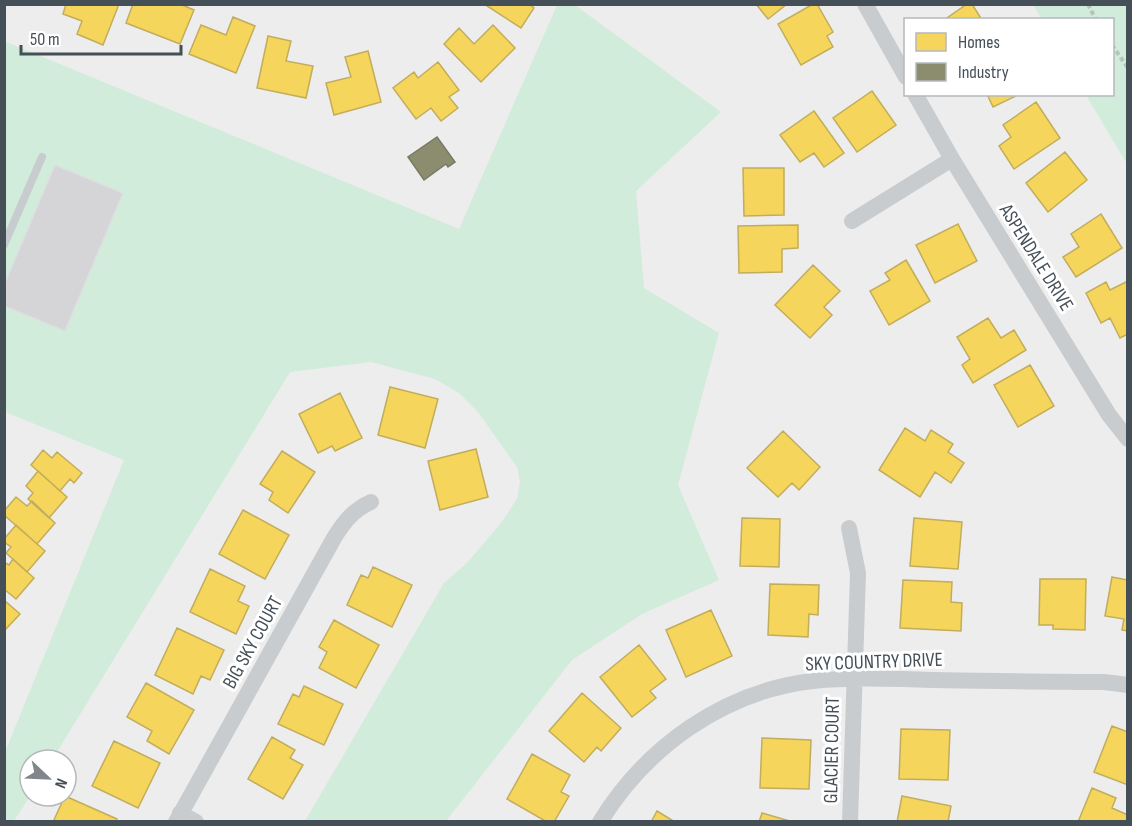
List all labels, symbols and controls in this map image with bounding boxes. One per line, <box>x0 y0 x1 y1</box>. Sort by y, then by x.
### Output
scale bar <box>21 18 182 56</box>
legend <box>904 18 1114 96</box>
text: 50 m <box>30 29 60 50</box>
text: Homes <box>958 32 1000 53</box>
text: Industry <box>958 62 1009 83</box>
street label: ASPENDALE DRIVE <box>993 199 1078 315</box>
street label: BIG SKY COURT <box>218 592 288 693</box>
street label: SKY COUNTRY DRIVE <box>805 648 943 676</box>
street label: GLACIER COURT <box>819 696 845 804</box>
north arrow <box>18 748 78 808</box>
text: N <box>50 776 71 791</box>

